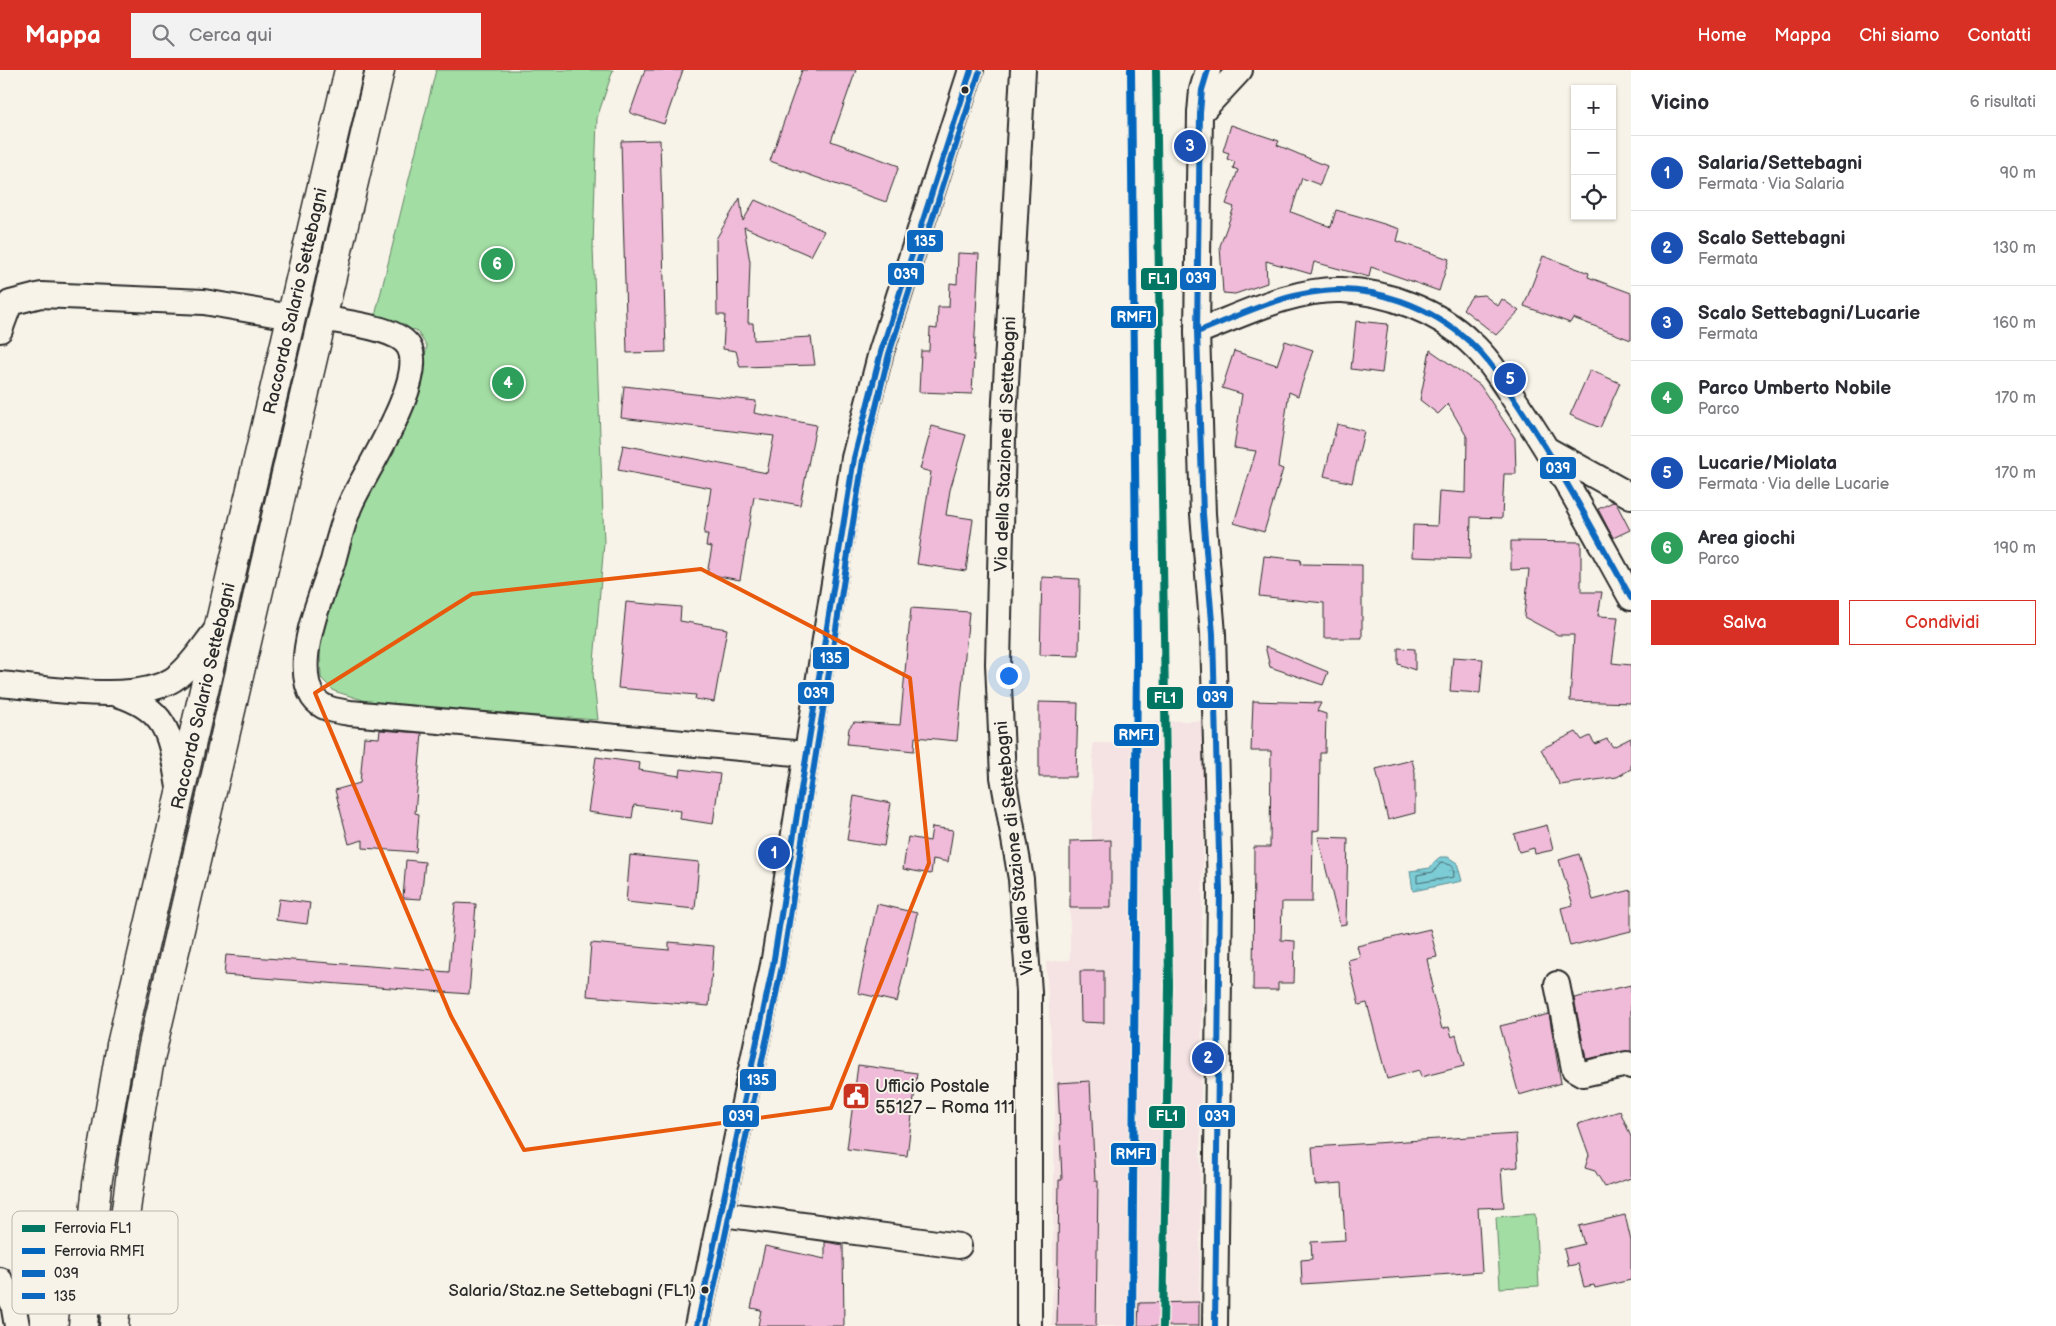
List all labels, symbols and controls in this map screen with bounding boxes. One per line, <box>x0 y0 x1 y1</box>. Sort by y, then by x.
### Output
search box <box>131 13 481 58</box>
text: Mappa <box>25 21 101 50</box>
icon: search <box>149 21 177 49</box>
text: Cerca qui <box>189 24 272 47</box>
text: Home <box>1697 25 1746 46</box>
text: Mappa <box>1774 25 1831 46</box>
text: Chi siamo <box>1859 25 1939 46</box>
text: Contatti <box>1967 25 2031 46</box>
unlabelled marker <box>960 85 970 95</box>
map controls <box>1571 85 1616 220</box>
button: + <box>1571 85 1616 130</box>
text: Vicino <box>1651 90 1709 115</box>
text: 6 risultati <box>1970 93 2036 112</box>
pin: 3 <box>1174 127 1206 165</box>
button: − <box>1571 130 1616 175</box>
text: Salaria/Settebagni <box>1698 152 1862 175</box>
text: 1 <box>1664 164 1670 183</box>
text: 90 m <box>2000 164 2036 183</box>
button: locate <box>1571 175 1616 220</box>
text: Fermata · Via Salaria <box>1698 175 1845 194</box>
street label: Raccordo Salario Settebagni <box>259 186 332 416</box>
text: Scalo Settebagni <box>1698 227 1845 250</box>
line badge: 135 <box>906 229 944 253</box>
text: 135 <box>914 233 936 250</box>
text: 2 <box>1662 239 1672 258</box>
text: 130 m <box>1993 239 2036 258</box>
pin: 6 <box>481 245 513 283</box>
text: Fermata <box>1698 250 1758 269</box>
line badge: 039 <box>887 262 925 286</box>
text: 039 <box>893 266 919 283</box>
line badge: FL1 <box>1140 267 1178 291</box>
line badge: 039 <box>1179 267 1217 291</box>
text: 039 <box>1185 270 1211 287</box>
text: FL1 <box>1148 271 1170 288</box>
text: Scalo Settebagni/Lucarie <box>1698 302 1920 325</box>
line badge: RMFI <box>1110 305 1157 329</box>
text: RMFI <box>1117 309 1152 326</box>
text: 3 <box>1662 314 1672 333</box>
text: 160 m <box>1993 314 2036 333</box>
street label: Via della Stazione di Settebagni <box>991 316 1020 572</box>
text: Fermata <box>1698 325 1758 344</box>
pin: 5 <box>1494 360 1526 398</box>
pin: 4 <box>492 364 524 402</box>
text: Parco Umberto Nobile <box>1698 377 1891 400</box>
text: 4 <box>1662 389 1672 408</box>
text: 170 m <box>1995 389 2036 408</box>
text: Parco <box>1698 400 1740 419</box>
text: Lucarie/Miolata <box>1698 452 1837 475</box>
line badge: 039 <box>1539 456 1577 480</box>
text: 039 <box>1545 460 1571 477</box>
text: 5 <box>1662 464 1672 483</box>
text: 170 m <box>1995 464 2036 483</box>
text: Fermata · Via delle Lucarie <box>1698 475 1889 494</box>
text: Area giochi <box>1698 527 1795 550</box>
text: 6 <box>1662 539 1672 558</box>
text: 190 m <box>1994 539 2036 558</box>
text: Parco <box>1698 550 1740 569</box>
street label: Raccordo Salario Settebagni <box>167 581 240 811</box>
button: Salva <box>1651 600 1839 645</box>
button: Condividi <box>1849 600 2036 645</box>
line badge: 135 <box>812 646 850 670</box>
text: 135 <box>820 650 842 667</box>
your location <box>996 663 1022 689</box>
line badge: 039 <box>797 681 835 705</box>
text: 039 <box>803 685 829 702</box>
line badge: 039 <box>1196 685 1234 709</box>
line badge: FL1 <box>1146 686 1184 710</box>
text: 039 <box>1202 689 1228 706</box>
text: FL1 <box>1154 690 1176 707</box>
street label: Via della Stazione di Settebagni <box>991 720 1038 976</box>
line badge: RMFI <box>1113 723 1160 747</box>
text: RMFI <box>1119 727 1154 744</box>
pin: 1 <box>758 834 790 872</box>
pin: 2 <box>1192 1039 1224 1077</box>
line badge: 135 <box>739 1068 777 1092</box>
text: 135 <box>747 1072 769 1089</box>
place label: Ufficio Postale 55127 – Roma 111 <box>875 1076 1015 1118</box>
public building icon: Ufficio Postale 55127 – Roma 111 <box>841 1081 871 1111</box>
line badge: 039 <box>722 1104 760 1128</box>
line badge: 039 <box>1198 1104 1236 1128</box>
line badge: FL1 <box>1148 1105 1186 1129</box>
text: 039 <box>728 1108 754 1125</box>
text: FL1 <box>1156 1108 1178 1125</box>
text: 039 <box>1204 1108 1230 1125</box>
line badge: RMFI <box>1110 1142 1157 1166</box>
text: RMFI <box>1116 1146 1151 1163</box>
legend <box>12 1211 178 1314</box>
text: Ferrovia FL1 <box>54 1220 131 1237</box>
text: Ferrovia RMFI <box>54 1243 144 1260</box>
text: 039 <box>54 1265 79 1282</box>
place label: Salaria/Staz.ne Settebagni (FL1) <box>449 1281 696 1301</box>
marker: Salaria/Staz.ne Settebagni (FL1) <box>700 1285 710 1295</box>
text: 135 <box>54 1288 76 1305</box>

